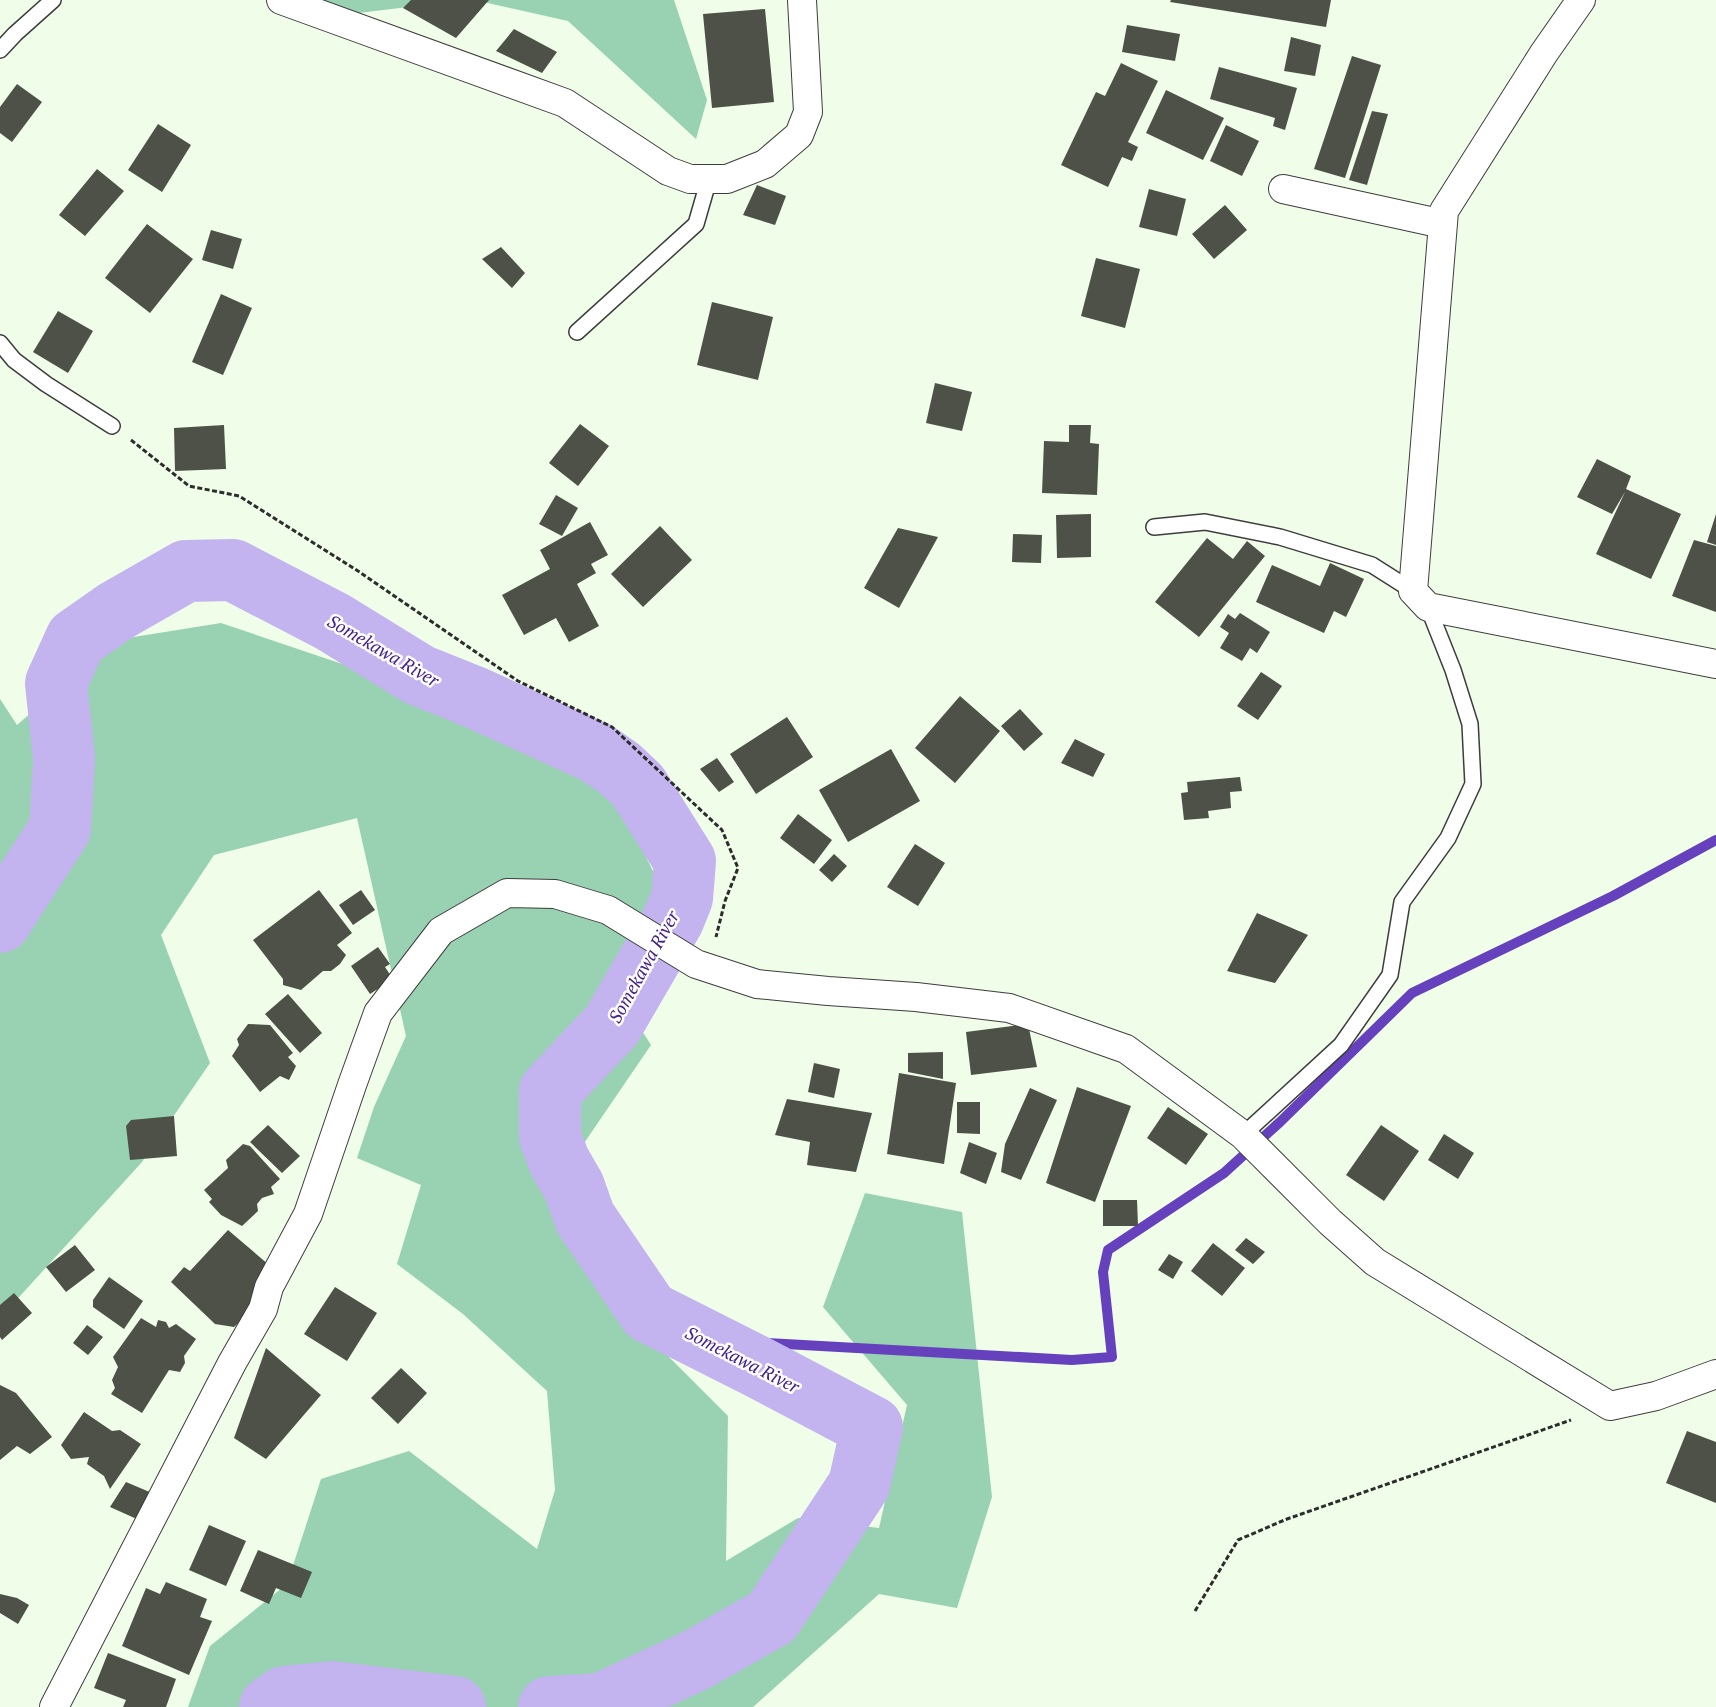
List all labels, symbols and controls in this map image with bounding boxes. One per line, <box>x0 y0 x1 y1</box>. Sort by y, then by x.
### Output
water label: Somekawa River <box>323 609 444 692</box>
water label: Somekawa River <box>602 905 684 1027</box>
water label: Somekawa River <box>681 1320 804 1399</box>

